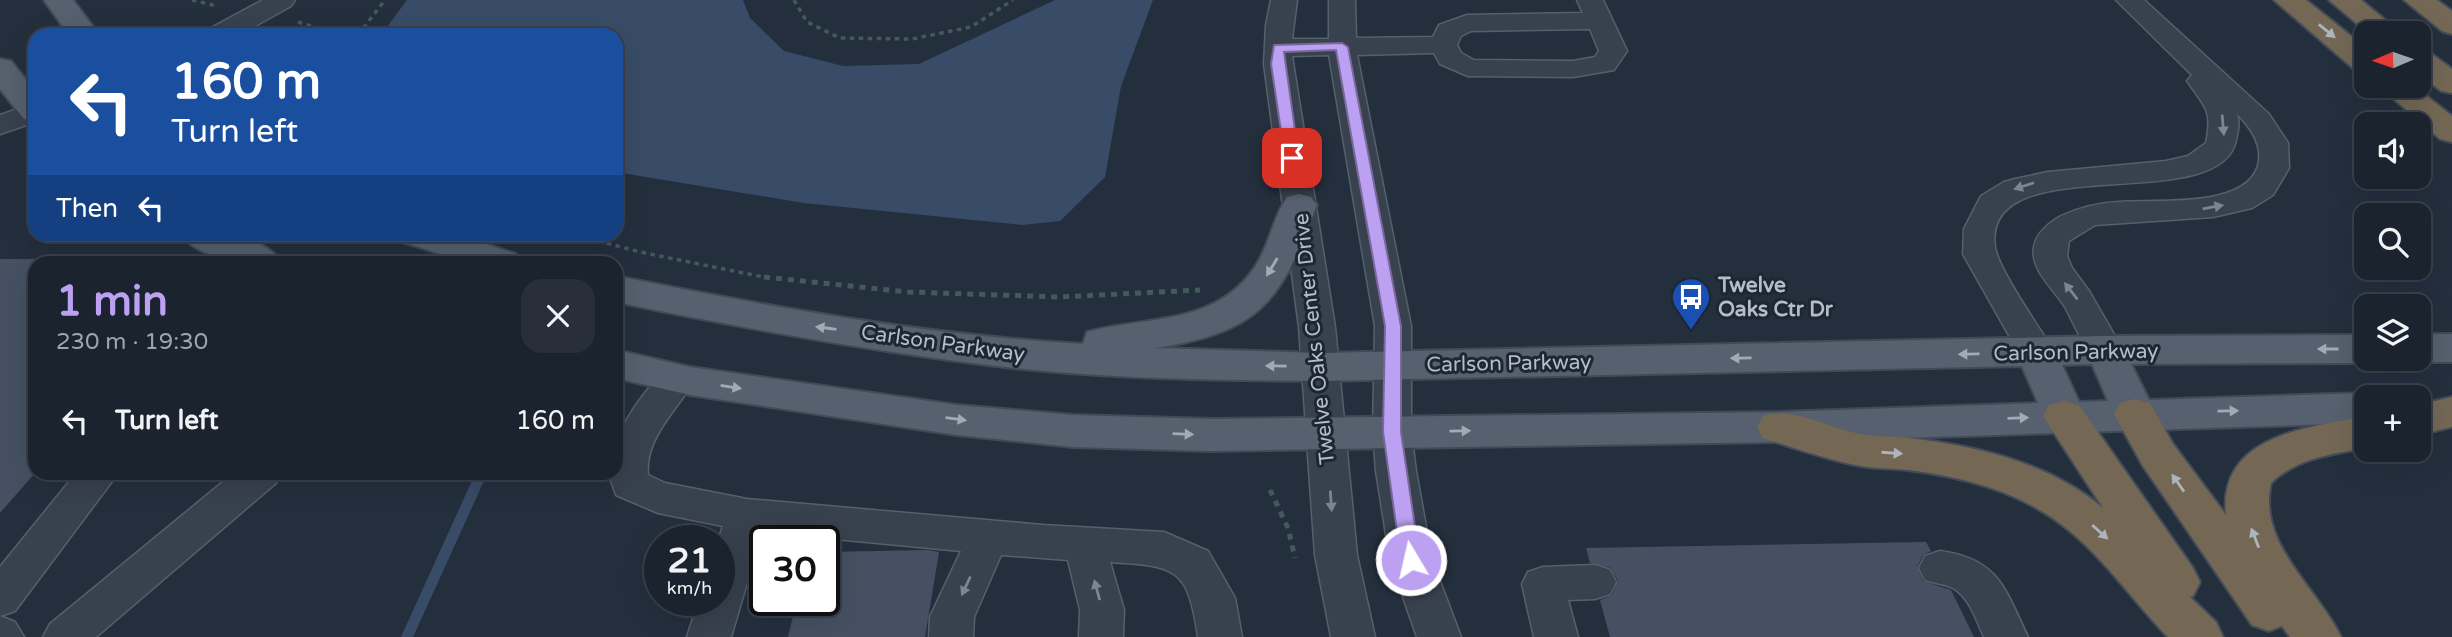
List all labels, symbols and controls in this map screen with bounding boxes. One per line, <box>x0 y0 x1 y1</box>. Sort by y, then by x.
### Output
north arrow <box>2354 21 2431 98</box>
map controls <box>2354 21 2431 462</box>
one-way arrow <box>2317 24 2335 39</box>
text: 160 m <box>171 53 321 112</box>
icon: left <box>56 56 147 147</box>
button: sound <box>2354 112 2431 189</box>
text: Turn left <box>171 113 298 151</box>
one-way arrow <box>2218 114 2229 136</box>
pin <box>1262 128 1322 188</box>
icon: arrive <box>1273 139 1311 177</box>
one-way arrow <box>2014 181 2035 192</box>
icon: left <box>132 189 170 227</box>
text: Then <box>56 193 118 224</box>
one-way arrow <box>2202 201 2224 212</box>
button: search <box>2354 203 2431 280</box>
street label: Twelve Oaks Center Drive <box>1289 212 1340 466</box>
one-way arrow <box>1266 258 1279 277</box>
place label: Twelve Oaks Ctr Dr <box>1717 273 1834 322</box>
text: 1 min <box>56 276 168 327</box>
bus stop icon: Twelve Oaks Ctr Dr <box>1670 276 1712 331</box>
button: close <box>521 279 595 353</box>
one-way arrow <box>2063 283 2078 301</box>
button: layers <box>2354 294 2431 371</box>
street label: Carlson Parkway <box>859 320 1026 367</box>
one-way arrow <box>815 322 837 333</box>
text: 230 m · 19:30 <box>56 328 208 356</box>
street label: Carlson Parkway <box>1993 339 2159 366</box>
one-way arrow <box>2317 343 2339 355</box>
one-way arrow <box>1957 348 1979 360</box>
street label: Carlson Parkway <box>1426 350 1592 377</box>
one-way arrow <box>1730 353 1752 364</box>
one-way arrow <box>1264 361 1286 372</box>
one-way arrow <box>720 382 742 393</box>
button: + <box>2354 385 2431 462</box>
icon: left <box>56 402 94 440</box>
text: Turn left <box>115 405 218 436</box>
text: 160 m <box>515 405 595 436</box>
one-way arrow <box>2217 406 2239 417</box>
one-way arrow <box>2007 412 2029 423</box>
one-way arrow <box>945 414 967 425</box>
one-way arrow <box>1450 425 1472 437</box>
one-way arrow <box>1172 429 1194 440</box>
one-way arrow <box>1881 448 1903 459</box>
one-way arrow <box>2171 474 2185 492</box>
one-way arrow <box>1326 490 1337 512</box>
position arrow <box>1374 523 1448 597</box>
one-way arrow <box>2091 523 2108 539</box>
speed limit sign: 30 <box>749 525 840 616</box>
one-way arrow <box>2249 528 2260 549</box>
text: 21 <box>668 540 711 582</box>
one-way arrow <box>960 576 971 597</box>
text: km/h <box>667 577 712 599</box>
one-way arrow <box>1091 579 1102 601</box>

